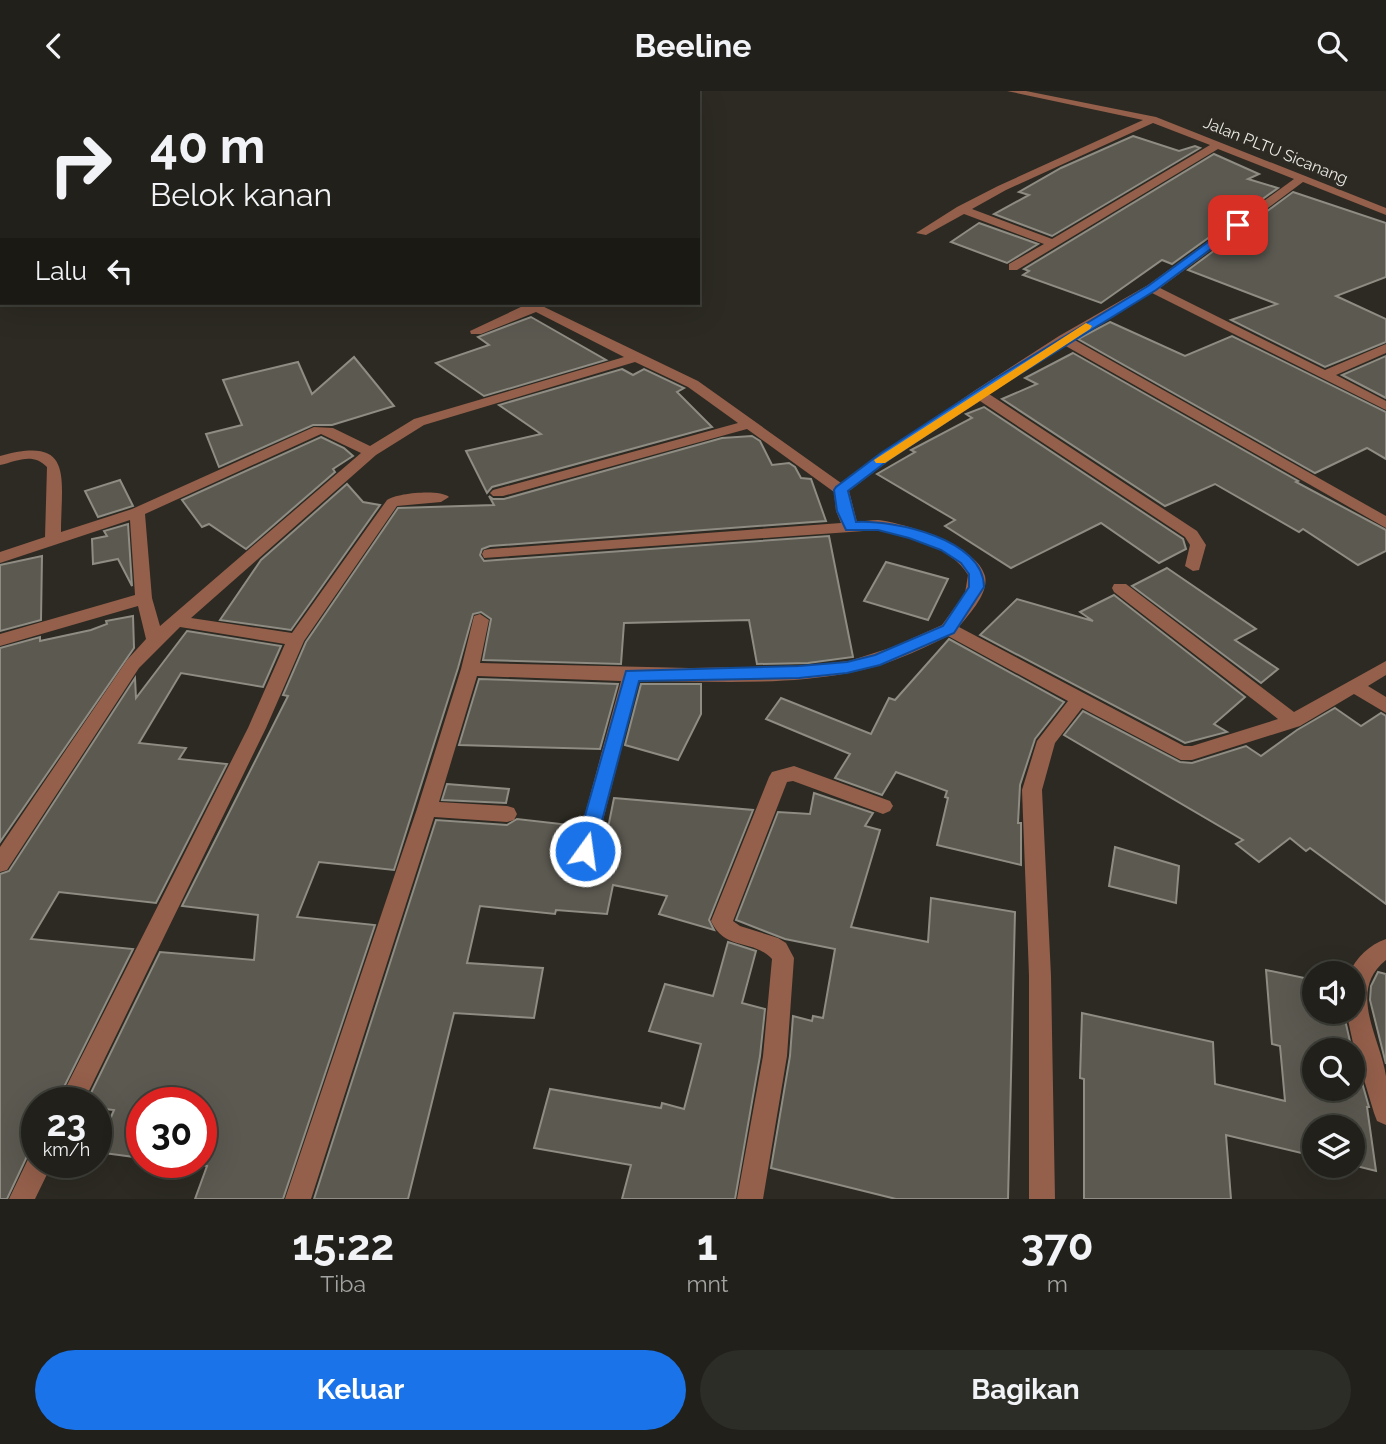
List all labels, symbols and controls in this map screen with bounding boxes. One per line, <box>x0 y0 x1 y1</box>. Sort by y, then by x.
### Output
icon: back <box>35 27 73 65</box>
text: Beeline <box>635 27 751 64</box>
icon: search <box>1313 27 1351 65</box>
street label: Jalan PLTU Sicanang <box>1201 113 1351 188</box>
text: 40 m <box>150 117 265 174</box>
icon: right <box>35 119 126 210</box>
text: Belok kanan <box>150 176 332 213</box>
pin <box>1208 195 1268 255</box>
icon: arrive <box>1219 206 1257 244</box>
icon: left <box>101 252 139 290</box>
text: Lalu <box>35 256 87 286</box>
position arrow <box>548 814 622 888</box>
map controls <box>1302 961 1365 1178</box>
button: sound <box>1302 961 1365 1024</box>
button: search <box>1302 1038 1365 1101</box>
speed limit sign: 30 <box>126 1087 217 1178</box>
text: 23 <box>47 1103 86 1144</box>
button: layers <box>1302 1115 1365 1178</box>
text: km/h <box>43 1139 90 1160</box>
text: 15:22 <box>292 1221 394 1270</box>
text: 1 <box>697 1221 718 1270</box>
text: 370 <box>1021 1221 1094 1270</box>
text: Tiba <box>320 1270 366 1297</box>
text: mnt <box>686 1270 729 1297</box>
text: m <box>1047 1270 1068 1297</box>
button: Keluar <box>35 1350 686 1430</box>
button: Bagikan <box>700 1350 1351 1430</box>

